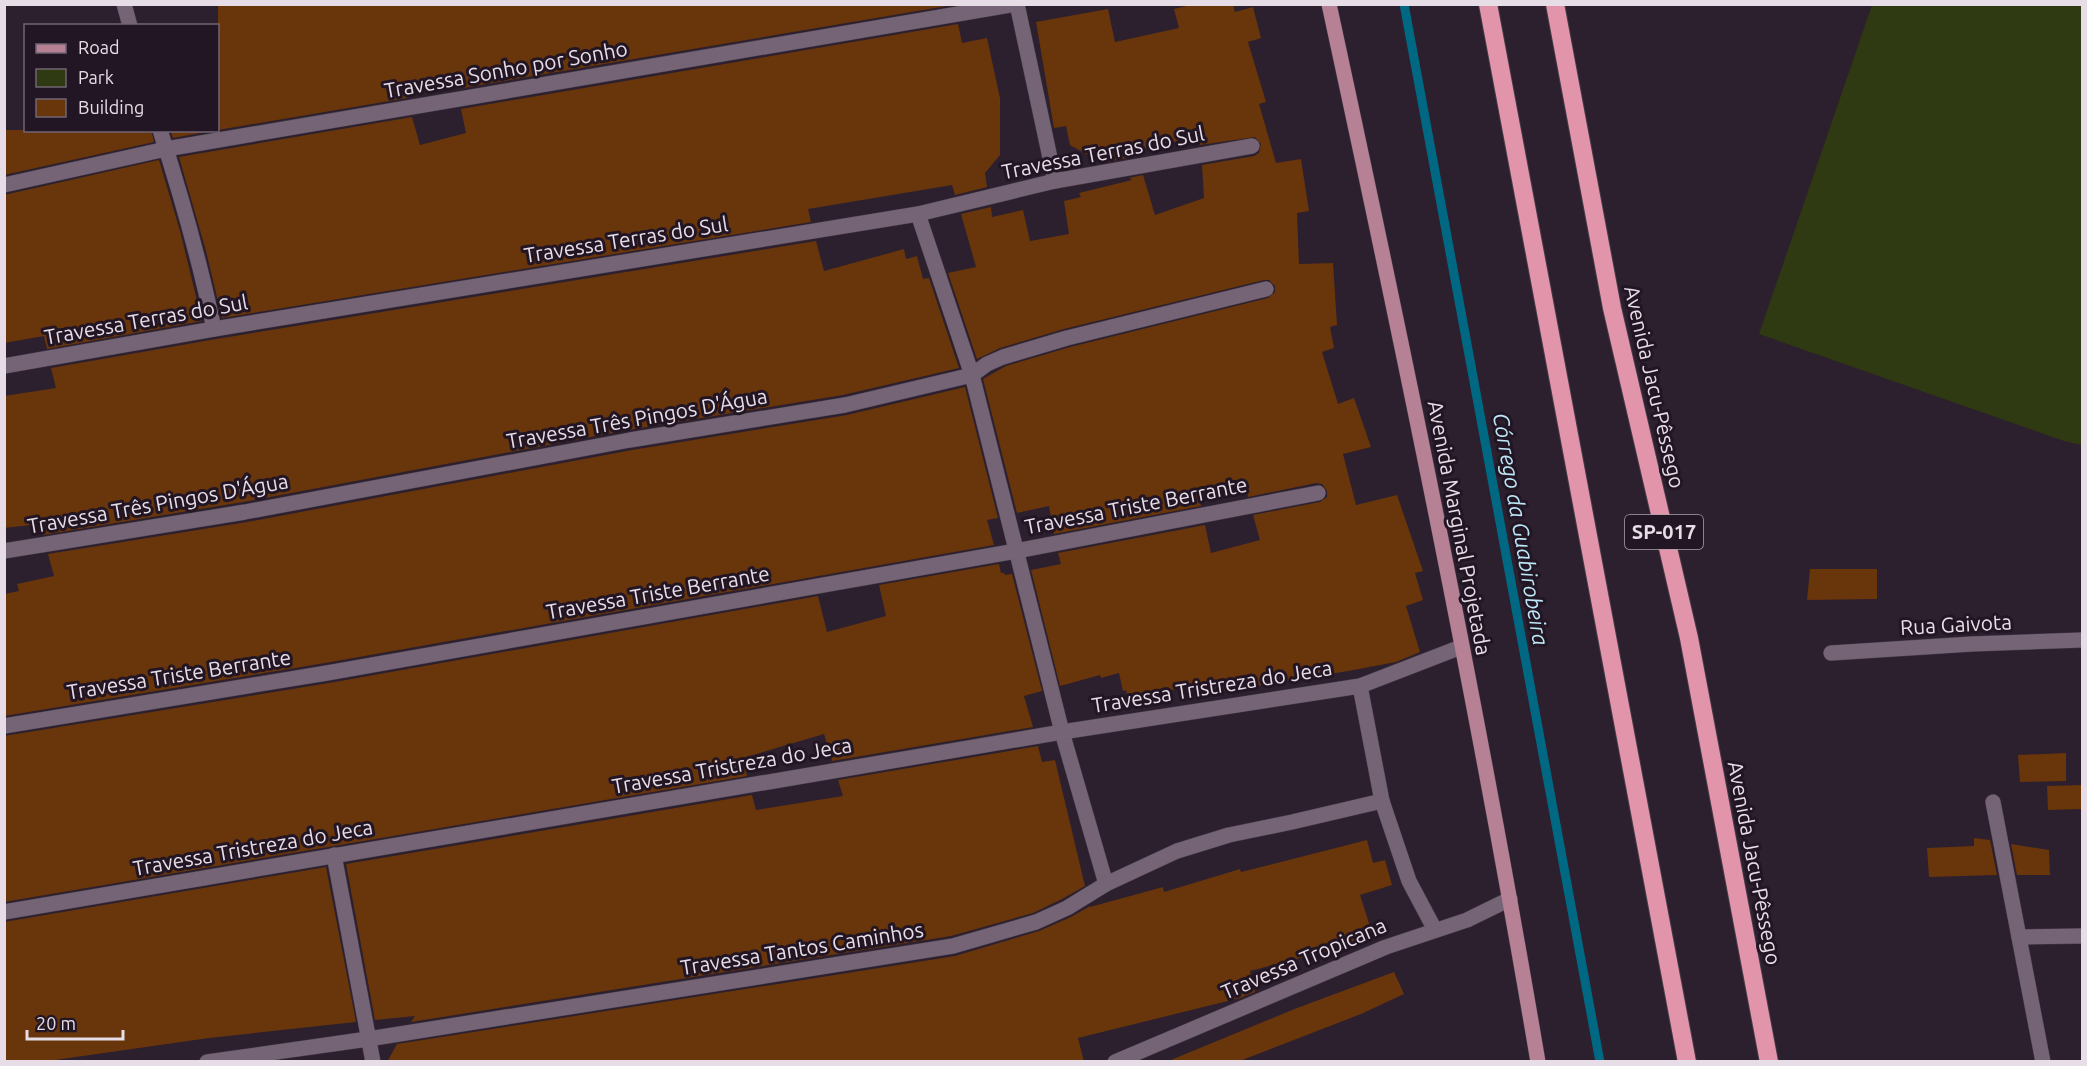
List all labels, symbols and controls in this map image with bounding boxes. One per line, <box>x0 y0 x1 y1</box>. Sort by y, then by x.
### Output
legend <box>24 24 219 132</box>
street label: Travessa Sonho por Sonho <box>382 36 629 102</box>
text: Road <box>78 37 120 57</box>
text: Park <box>78 67 114 87</box>
text: Building <box>78 97 144 117</box>
street label: Travessa Terras do Sul <box>999 121 1206 183</box>
street label: Travessa Terras do Sul <box>522 211 729 267</box>
street label: Avenida Jacu-Pêssego <box>1620 283 1690 490</box>
street label: Travessa Terras do Sul <box>42 289 249 349</box>
street label: Travessa Três Pingos D'Água <box>505 383 769 453</box>
street label: Avenida Marginal Projetada <box>1423 398 1496 657</box>
water label: Córrego da Guabirobeira <box>1489 411 1554 647</box>
street label: Travessa Três Pingos D'Água <box>26 468 290 538</box>
street label: Travessa Triste Berrante <box>1022 472 1249 538</box>
road number: SP-017 <box>1625 515 1703 549</box>
street label: Travessa Triste Berrante <box>544 561 771 623</box>
street label: Rua Gaivota <box>1899 609 2012 639</box>
street label: Travessa Triste Berrante <box>65 644 293 704</box>
street label: Travessa Tristreza do Jeca <box>1090 655 1334 717</box>
street label: Travessa Tristreza do Jeca <box>610 732 854 798</box>
street label: Avenida Jacu-Pêssego <box>1723 759 1787 967</box>
street label: Travessa Tristreza do Jeca <box>131 814 375 880</box>
street label: Travessa Tropicana <box>1217 912 1390 1004</box>
street label: Travessa Tantos Caminhos <box>679 917 925 979</box>
scale bar <box>27 1003 123 1041</box>
text: 20 m <box>36 1013 76 1033</box>

